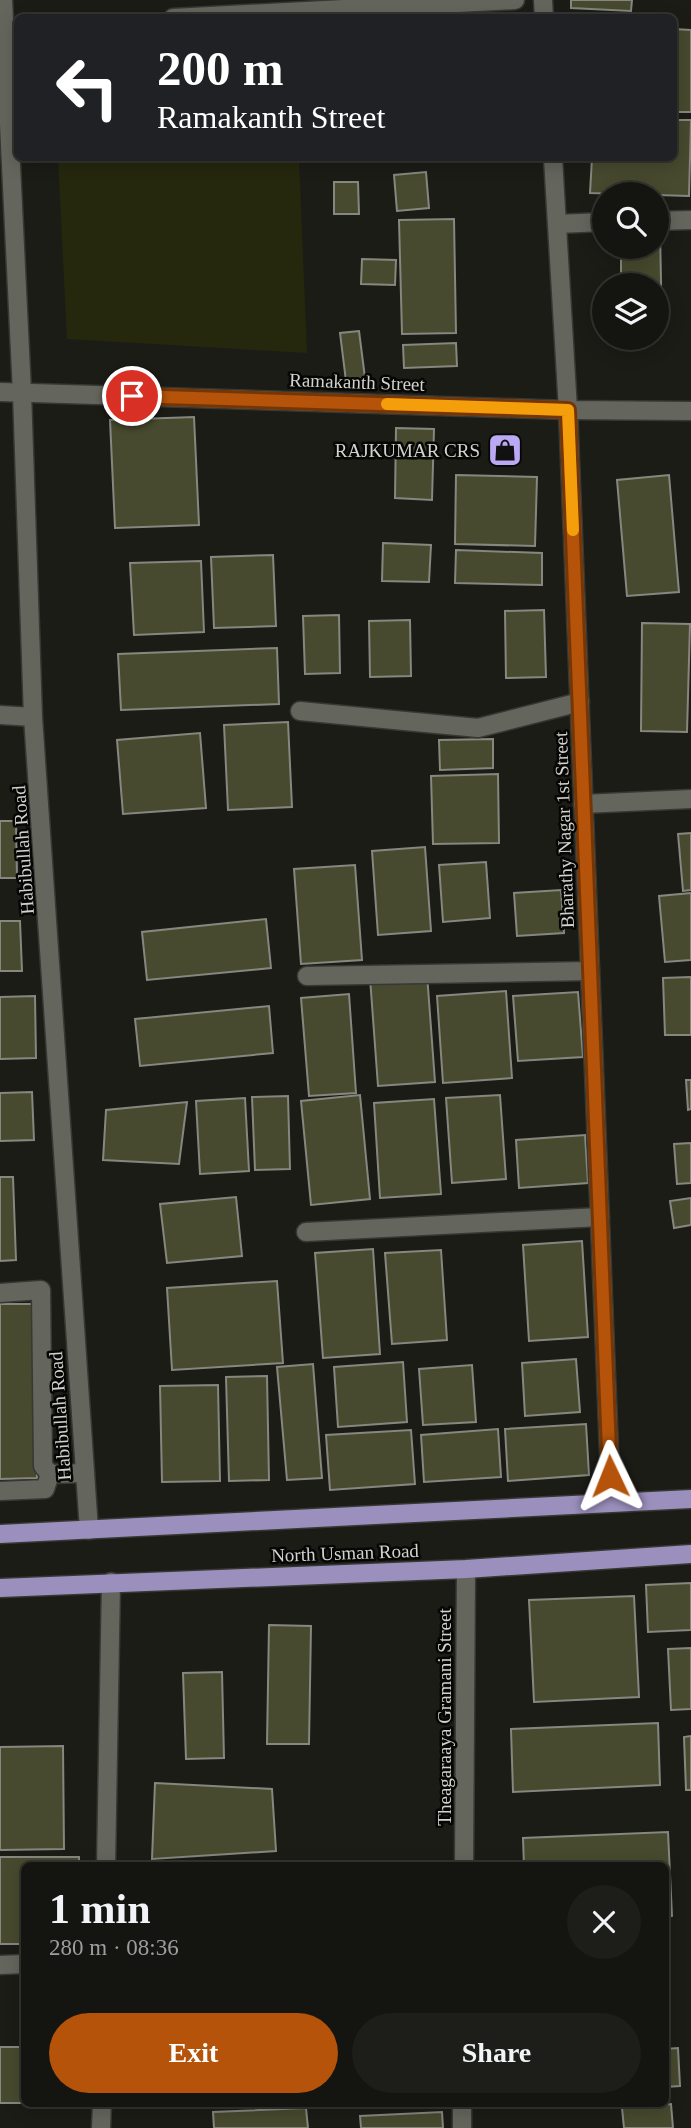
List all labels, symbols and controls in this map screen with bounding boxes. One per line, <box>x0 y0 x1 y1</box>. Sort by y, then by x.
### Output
text: 200 m <box>157 41 284 96</box>
icon: left <box>42 42 133 133</box>
text: Ramakanth Street <box>157 99 385 135</box>
map controls <box>592 182 669 350</box>
button: search <box>592 182 669 259</box>
button: layers <box>592 273 669 350</box>
pin <box>102 366 162 426</box>
street label: Ramakanth Street <box>289 369 426 395</box>
icon: arrive <box>113 377 151 415</box>
shop icon: RAJKUMAR CRS <box>486 431 524 469</box>
place label: RAJKUMAR CRS <box>335 440 480 461</box>
street label: Bharathy Nagar 1st Street <box>550 731 578 929</box>
street label: Habibullah Road <box>8 784 38 915</box>
street label: Habibullah Road <box>45 1350 75 1481</box>
position arrow <box>573 1439 647 1513</box>
street label: North Usman Road <box>271 1540 420 1566</box>
street label: Theagaraaya Gramani Street <box>434 1608 455 1826</box>
button: close <box>567 1885 641 1959</box>
text: 1 min <box>49 1886 151 1932</box>
text: 280 m · 08:36 <box>49 1935 179 1960</box>
button: Exit <box>49 2013 338 2093</box>
button: Share <box>352 2013 641 2093</box>

